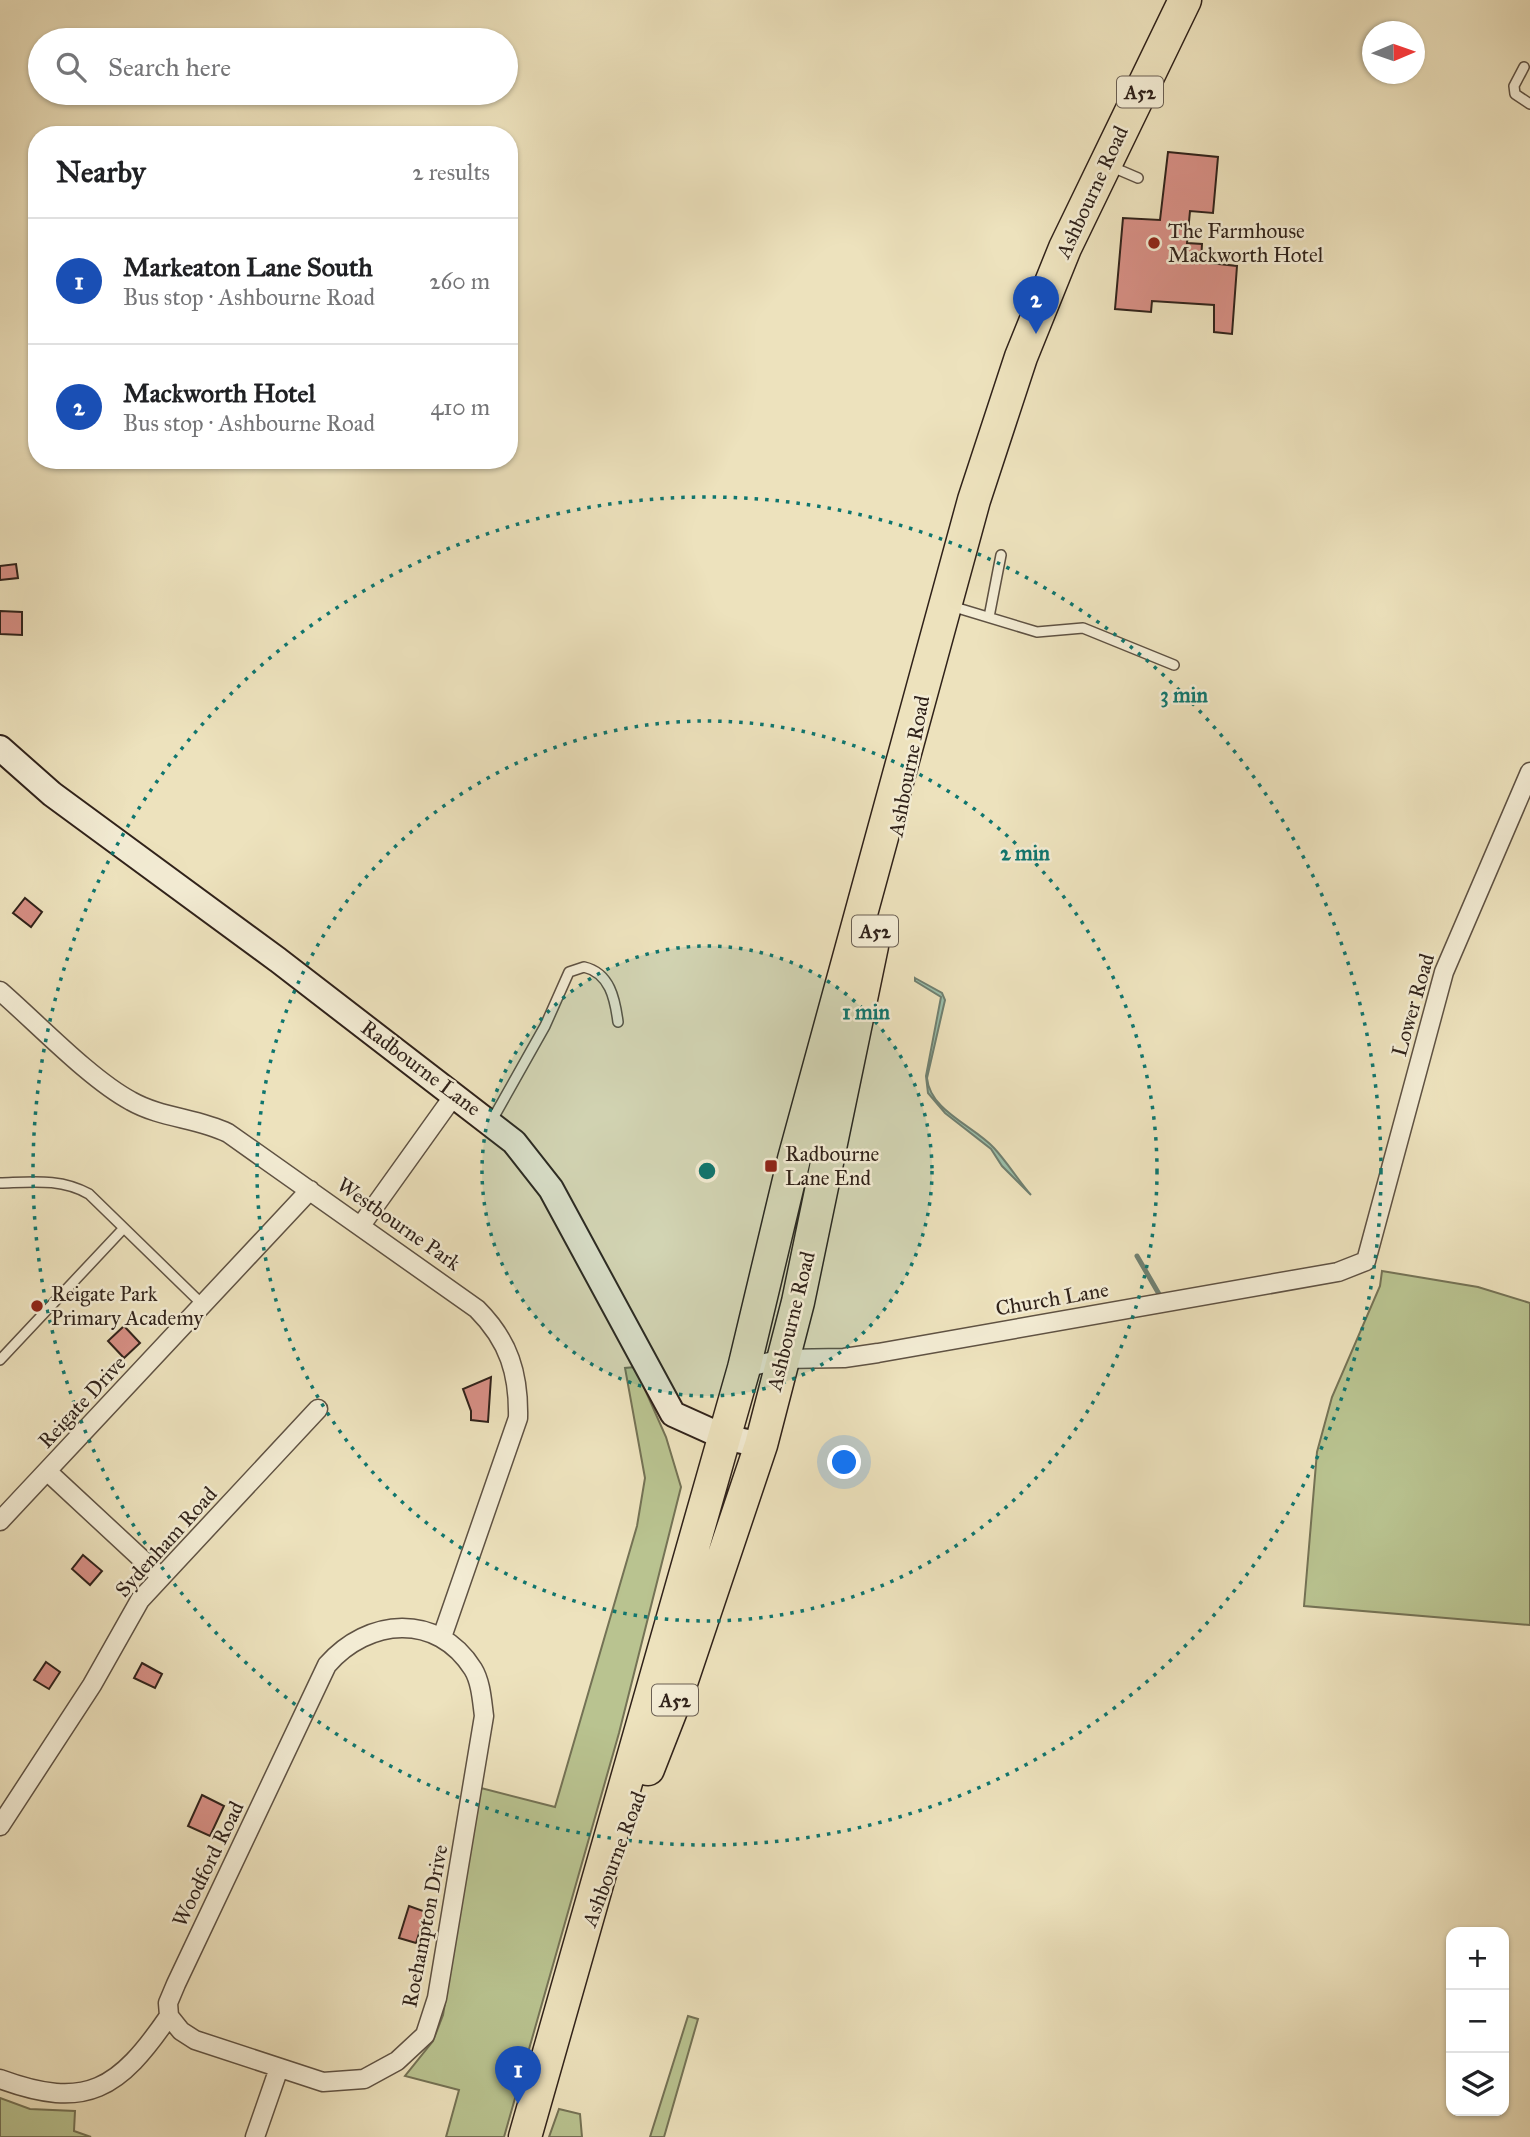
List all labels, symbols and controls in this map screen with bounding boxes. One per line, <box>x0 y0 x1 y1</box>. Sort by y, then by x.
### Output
north arrow <box>1362 21 1425 84</box>
search box <box>28 28 518 105</box>
icon: search <box>52 48 90 86</box>
text: Search here <box>108 51 231 83</box>
road number: A52 <box>1117 76 1163 108</box>
street label: Ashbourne Road <box>1050 121 1134 263</box>
text: Nearby <box>56 154 146 190</box>
text: 2 results <box>412 158 490 186</box>
place label: The Farmhouse Mackworth Hotel <box>1168 218 1324 268</box>
marker: The Farmhouse Mackworth Hotel <box>1146 235 1162 251</box>
text: Markeaton Lane South <box>123 251 373 283</box>
text: 1 <box>74 267 84 295</box>
text: 260 m <box>429 267 490 295</box>
pin: 2 <box>1013 276 1059 334</box>
text: Bus stop · Ashbourne Road <box>123 283 375 311</box>
text: Mackworth Hotel <box>123 377 315 409</box>
text: 2 <box>73 393 85 421</box>
text: 410 m <box>431 393 490 421</box>
text: Bus stop · Ashbourne Road <box>123 409 375 437</box>
text: 3 min <box>1160 682 1208 708</box>
street label: Ashbourne Road <box>882 693 935 840</box>
text: 2 min <box>1000 840 1050 866</box>
road number: A52 <box>852 916 898 946</box>
street label: Lower Road <box>1386 950 1440 1059</box>
text: 1 min <box>842 999 890 1025</box>
street label: Radbourne Lane <box>356 1014 486 1122</box>
place label: Radbourne Lane End <box>785 1141 880 1191</box>
marker: Radbourne Lane End <box>763 1158 779 1174</box>
centre of rings <box>695 1159 719 1183</box>
street label: Westbourne Park <box>332 1172 466 1277</box>
street label: Ashbourne Road <box>761 1248 821 1394</box>
street label: Church Lane <box>993 1276 1111 1322</box>
place label: Reigate Park Primary Academy <box>51 1281 205 1331</box>
marker: Reigate Park Primary Academy <box>29 1298 45 1314</box>
street label: Reigate Drive <box>33 1350 132 1454</box>
your location <box>827 1445 861 1479</box>
street label: Sydenham Road <box>110 1481 223 1603</box>
road number: A52 <box>652 1684 698 1716</box>
street label: Ashbourne Road <box>576 1787 652 1931</box>
street label: Woodford Road <box>166 1797 250 1931</box>
street label: Roehampton Drive <box>396 1842 454 2010</box>
map controls <box>1446 1927 1509 2116</box>
button: + <box>1446 1927 1509 1990</box>
button: − <box>1446 1990 1509 2053</box>
pin: 1 <box>495 2046 541 2104</box>
button: layers <box>1446 2053 1509 2116</box>

